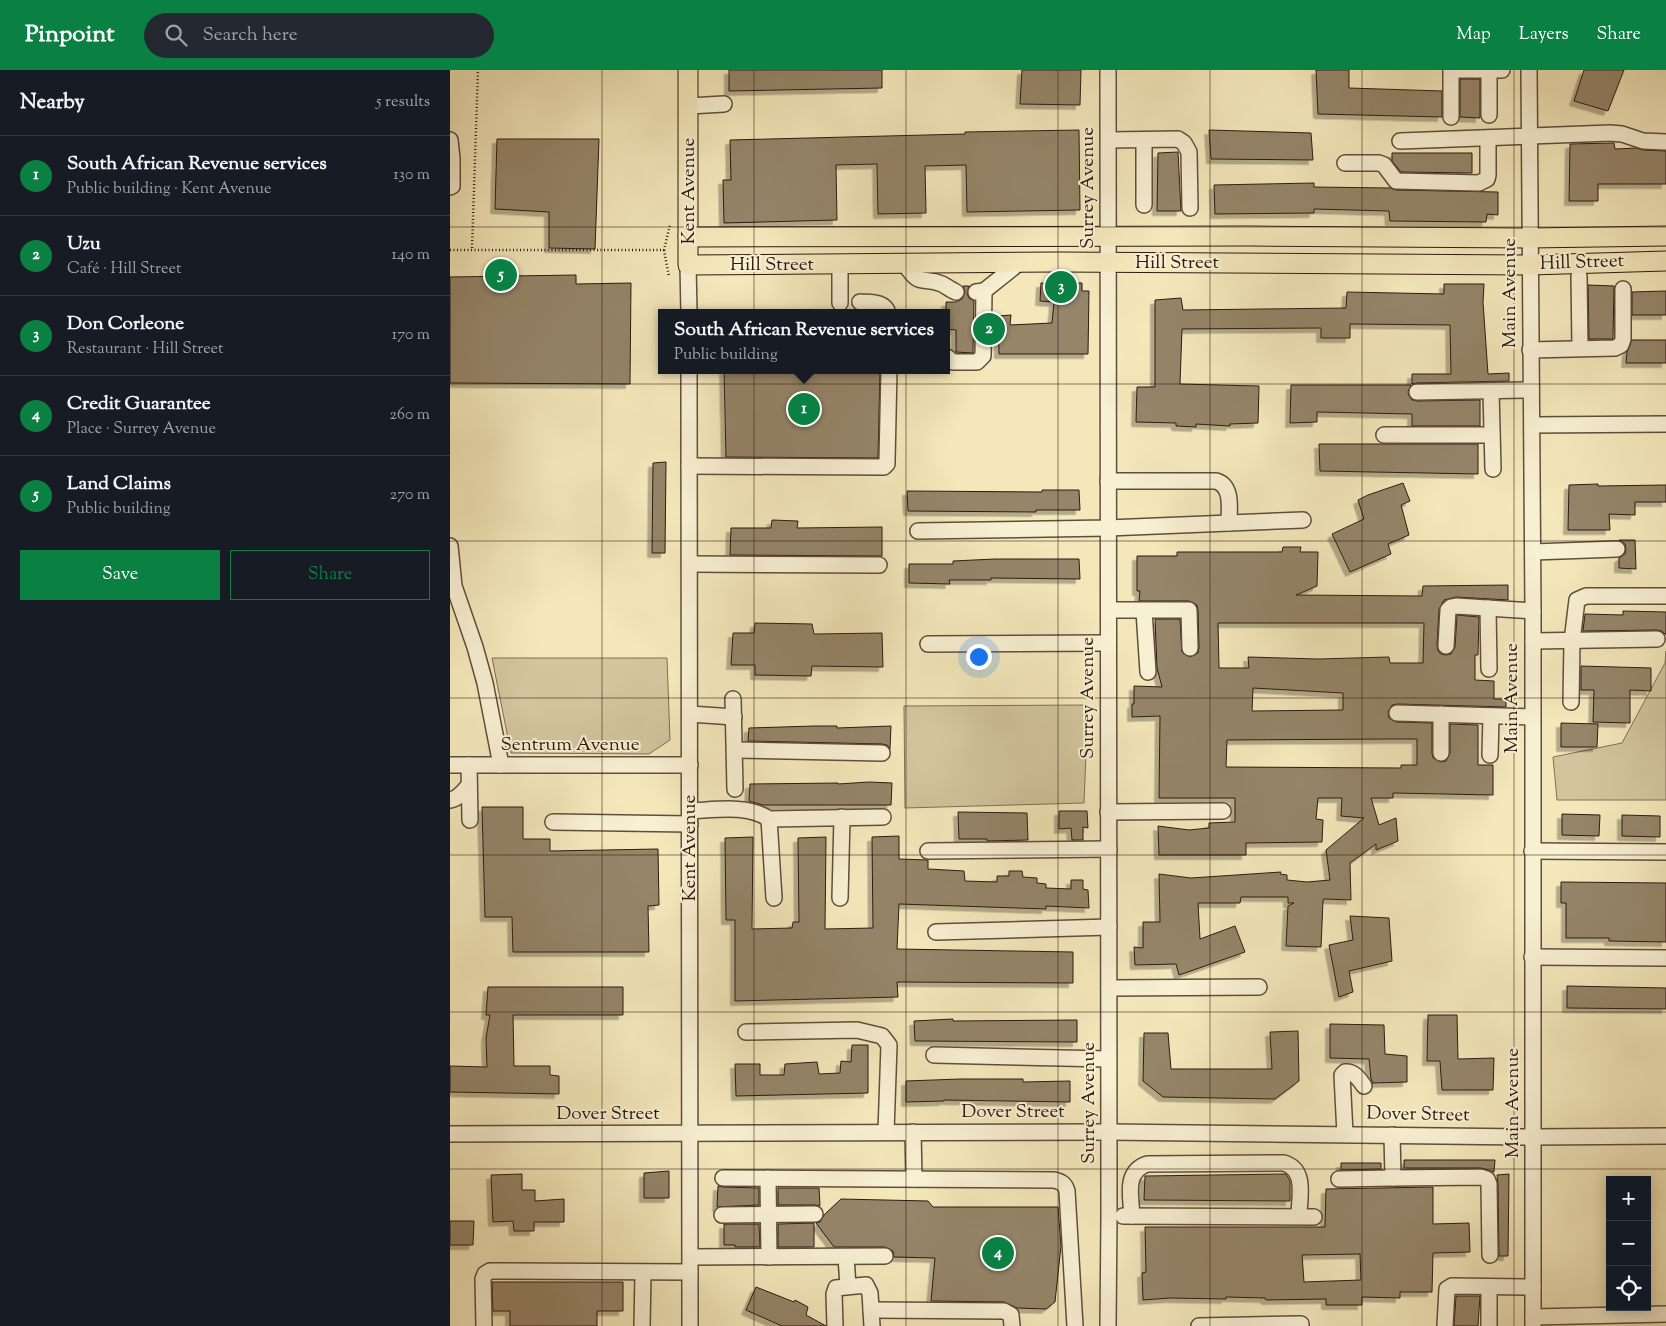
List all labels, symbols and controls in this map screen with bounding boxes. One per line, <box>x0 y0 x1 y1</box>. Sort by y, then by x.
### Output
search box <box>144 13 494 58</box>
text: Pinpoint <box>25 18 114 52</box>
icon: search <box>162 21 190 49</box>
text: Search here <box>202 22 298 49</box>
text: Map <box>1456 22 1491 48</box>
text: Layers <box>1519 22 1569 48</box>
text: Share <box>1597 22 1641 48</box>
text: Nearby <box>20 88 85 118</box>
text: 5 results <box>376 91 430 114</box>
street label: Surrey Avenue <box>1075 127 1102 249</box>
street label: Kent Avenue <box>676 137 703 244</box>
text: South African Revenue services <box>67 151 327 178</box>
text: 1 <box>33 164 39 187</box>
text: 130 m <box>393 164 430 187</box>
text: Public building · Kent Avenue <box>67 178 271 201</box>
text: Uzu <box>67 231 101 258</box>
street label: Main Avenue <box>1497 238 1524 348</box>
text: 2 <box>32 244 40 267</box>
text: 140 m <box>392 244 430 267</box>
street label: Hill Street <box>1539 248 1625 278</box>
street label: Hill Street <box>1135 250 1220 277</box>
street label: Hill Street <box>730 252 815 279</box>
pin: 5 <box>485 256 517 294</box>
text: Café · Hill Street <box>67 258 181 281</box>
pin: 3 <box>1045 268 1077 306</box>
popup <box>658 309 950 374</box>
pin: 2 <box>973 310 1005 348</box>
text: Don Corleone <box>67 311 184 338</box>
text: South African Revenue services <box>674 317 934 344</box>
text: 3 <box>33 324 39 347</box>
text: 170 m <box>392 324 430 347</box>
text: Restaurant · Hill Street <box>67 338 223 361</box>
text: Public building <box>674 344 778 367</box>
pin: 1 <box>788 390 820 428</box>
text: Credit Guarantee <box>67 391 211 418</box>
text: 4 <box>32 404 40 427</box>
text: 260 m <box>389 404 430 427</box>
text: Place · Surrey Avenue <box>67 418 216 441</box>
text: Land Claims <box>67 471 171 498</box>
text: 5 <box>33 484 39 507</box>
text: 270 m <box>390 484 430 507</box>
text: Public building <box>67 498 171 521</box>
button: Save <box>20 550 220 600</box>
button: Share <box>230 550 430 600</box>
street label: Surrey Avenue <box>1075 637 1102 759</box>
street label: Main Avenue <box>1499 643 1526 753</box>
your location <box>966 644 992 670</box>
street label: Sentrum Avenue <box>500 732 640 759</box>
street label: Kent Avenue <box>677 794 704 901</box>
street label: Surrey Avenue <box>1076 1042 1103 1164</box>
street label: Main Avenue <box>1500 1048 1527 1158</box>
street label: Dover Street <box>961 1099 1065 1126</box>
street label: Dover Street <box>556 1101 660 1128</box>
street label: Dover Street <box>1366 1101 1470 1129</box>
map controls <box>1606 1176 1651 1311</box>
button: + <box>1606 1176 1651 1221</box>
button: − <box>1606 1221 1651 1266</box>
pin: 4 <box>982 1234 1014 1272</box>
button: locate <box>1606 1266 1651 1311</box>

